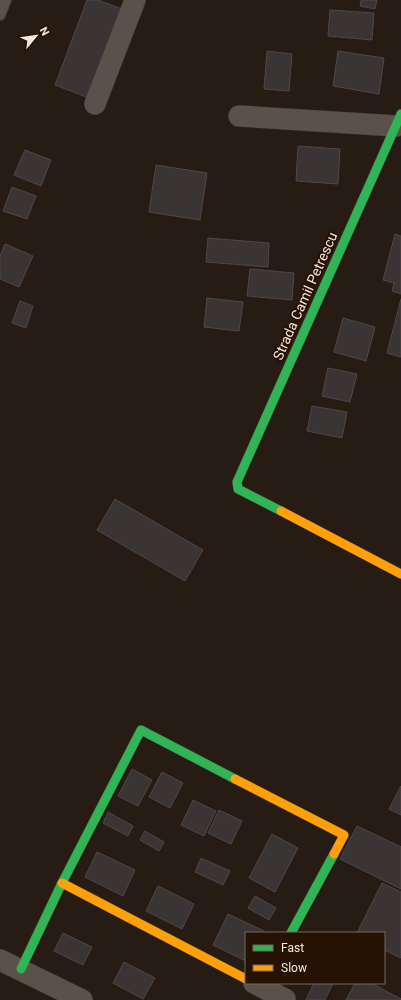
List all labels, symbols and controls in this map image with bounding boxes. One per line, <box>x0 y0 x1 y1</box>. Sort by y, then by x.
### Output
north arrow <box>16 16 56 56</box>
text: N <box>37 25 52 38</box>
street label: Strada Camil Petrescu <box>270 230 340 362</box>
legend <box>245 932 385 984</box>
text: Fast <box>281 941 304 955</box>
text: Slow <box>281 961 307 975</box>

